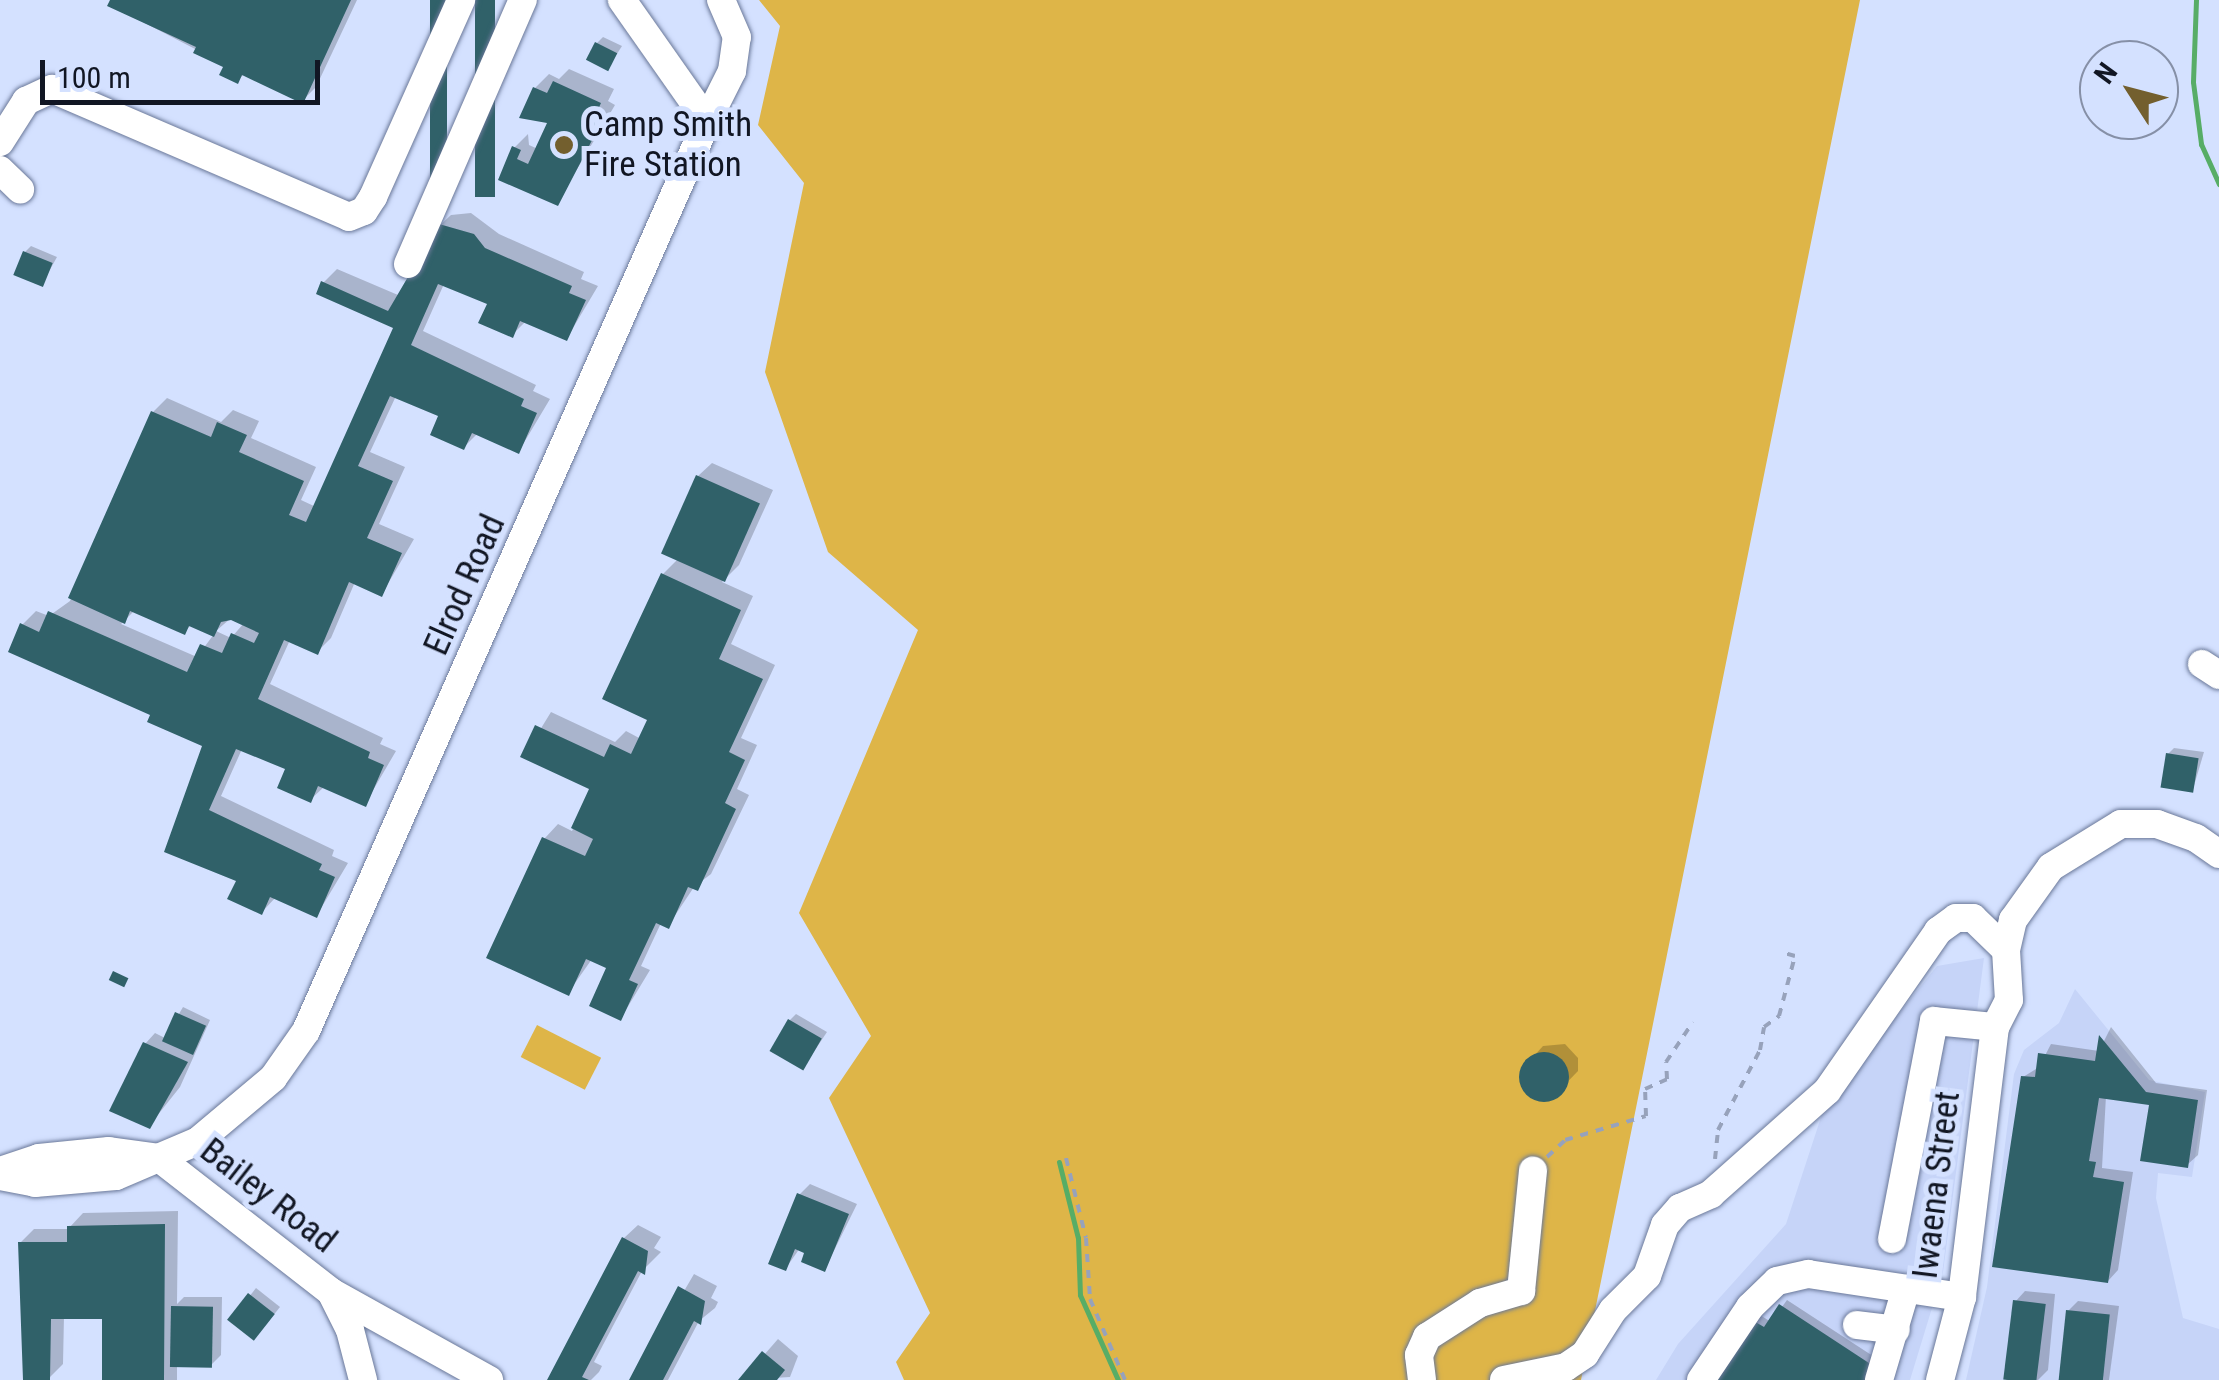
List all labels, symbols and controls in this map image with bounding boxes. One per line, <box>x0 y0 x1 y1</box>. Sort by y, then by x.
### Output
scale bar <box>45 40 325 102</box>
north arrow <box>2079 40 2179 140</box>
text: N <box>2088 57 2124 90</box>
text: 100 m <box>57 60 131 95</box>
place label: Camp Smith Fire Station <box>584 104 752 186</box>
marker: Camp Smith Fire Station <box>553 134 575 156</box>
street label: Elrod Road <box>416 508 514 662</box>
street label: Iwaena Street <box>1905 1089 1969 1281</box>
street label: Bailey Road <box>192 1130 344 1262</box>

